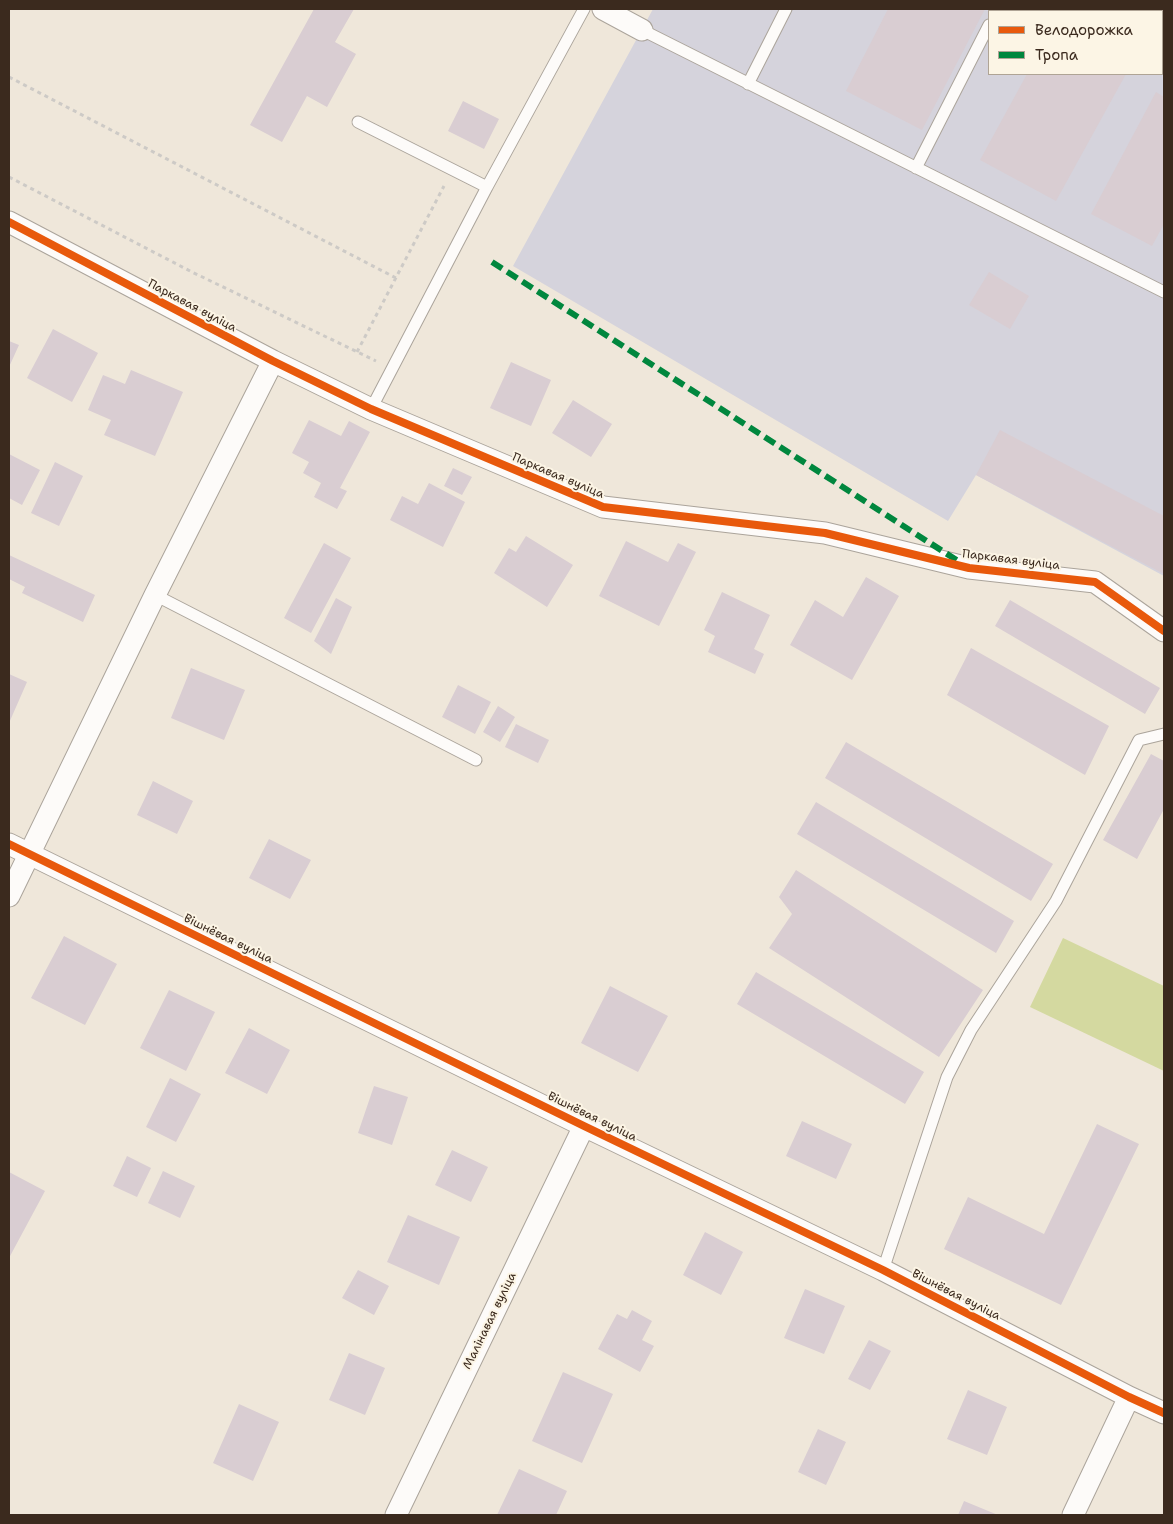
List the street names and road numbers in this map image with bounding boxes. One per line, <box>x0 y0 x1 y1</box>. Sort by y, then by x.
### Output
street label: Паркавая вуліца <box>145 277 239 335</box>
street label: Паркавая вуліца <box>510 450 606 502</box>
street label: Паркавая вуліца <box>961 547 1061 573</box>
street label: Вішнёвая вуліца <box>181 911 275 967</box>
street label: Вішнёвая вуліца <box>545 1089 639 1145</box>
street label: Вішнёвая вуліца <box>909 1266 1003 1324</box>
street label: Малінавая вуліца <box>460 1270 520 1372</box>

